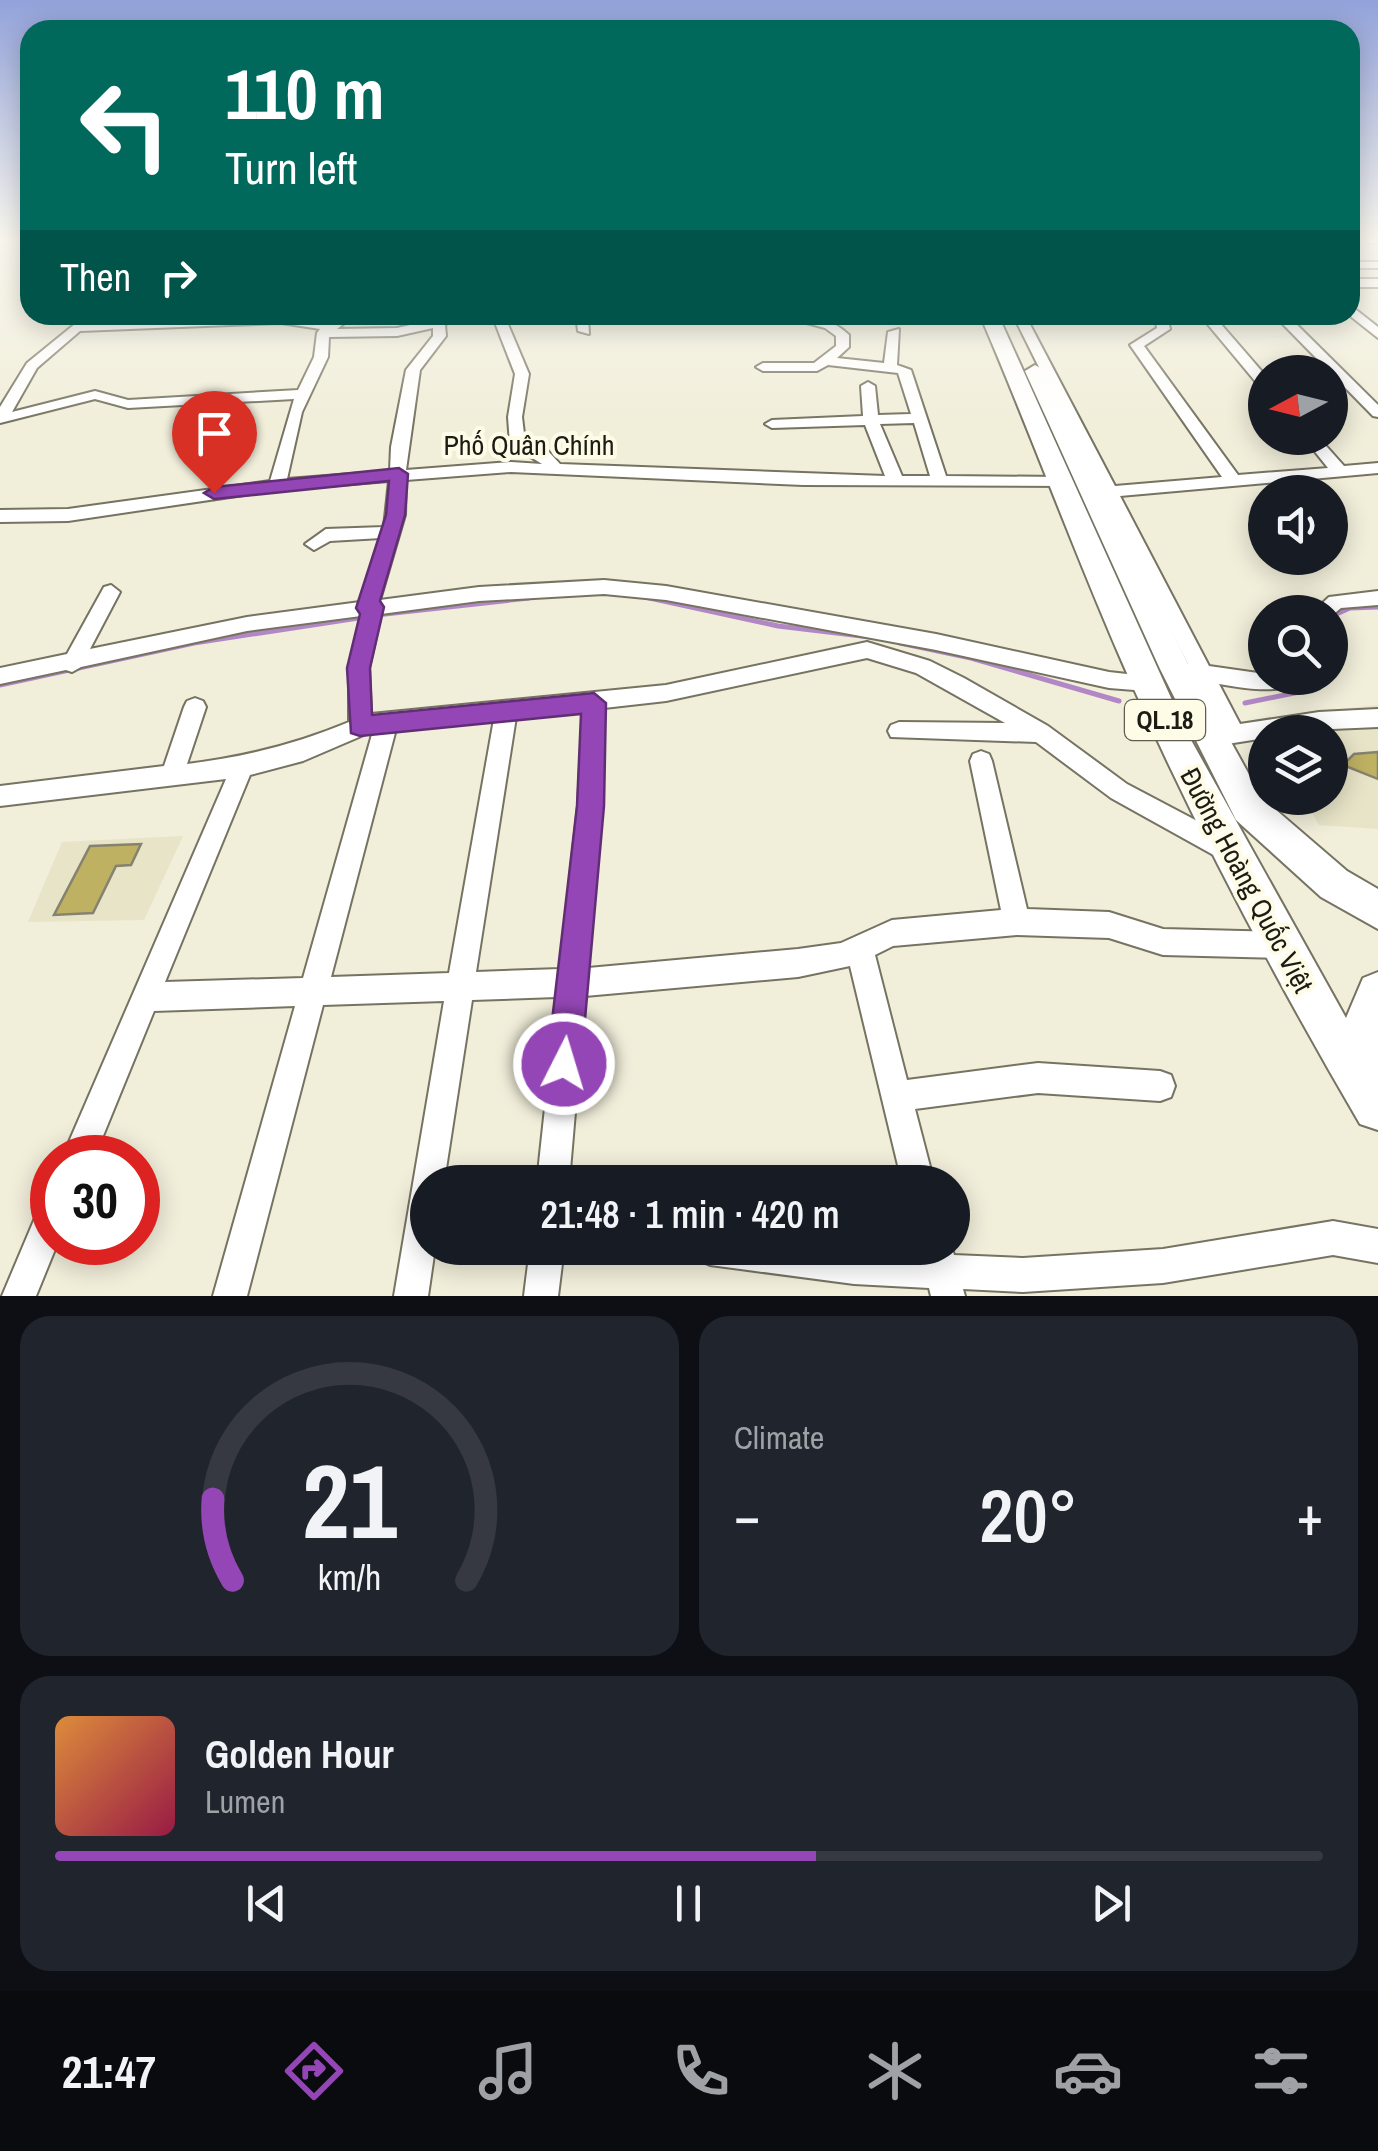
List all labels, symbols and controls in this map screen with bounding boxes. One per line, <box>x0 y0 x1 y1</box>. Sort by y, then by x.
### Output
text: 110 m <box>225 47 385 141</box>
icon: left <box>60 60 190 190</box>
text: Turn left <box>225 137 357 198</box>
icon: right <box>151 250 206 305</box>
text: Then <box>60 252 131 303</box>
north arrow <box>1248 355 1348 455</box>
map controls <box>1248 355 1348 815</box>
pin <box>172 391 257 494</box>
icon: arrive <box>187 406 242 461</box>
street label: Phố Quân Chính <box>443 426 615 464</box>
button: sound <box>1248 475 1348 575</box>
button: search <box>1248 595 1348 695</box>
road number: QL.18 <box>1125 700 1205 740</box>
button: layers <box>1248 715 1348 815</box>
street label: Đường Hoàng Quốc Việt <box>1172 761 1322 999</box>
position arrow <box>512 1012 616 1116</box>
speed limit sign: 30 <box>30 1135 160 1265</box>
text: 21:48 · 1 min · 420 m <box>540 1189 840 1240</box>
text: Climate <box>734 1416 824 1459</box>
text: 21 <box>302 1430 397 1570</box>
text: 20° <box>979 1464 1078 1565</box>
text: − <box>734 1478 760 1552</box>
text: + <box>1297 1478 1323 1552</box>
text: km/h <box>318 1553 381 1601</box>
text: Golden Hour <box>205 1729 394 1780</box>
text: Lumen <box>205 1780 285 1823</box>
icon: previous <box>239 1876 294 1931</box>
icon: pause <box>661 1876 716 1931</box>
icon: next <box>1084 1876 1139 1931</box>
icon: directions <box>279 2036 349 2106</box>
icon: music <box>473 2036 543 2106</box>
icon: phone <box>666 2036 736 2106</box>
icon: climate <box>860 2036 930 2106</box>
icon: car <box>1053 2036 1123 2106</box>
icon: filters <box>1246 2036 1316 2106</box>
text: 21:47 <box>62 2041 156 2102</box>

